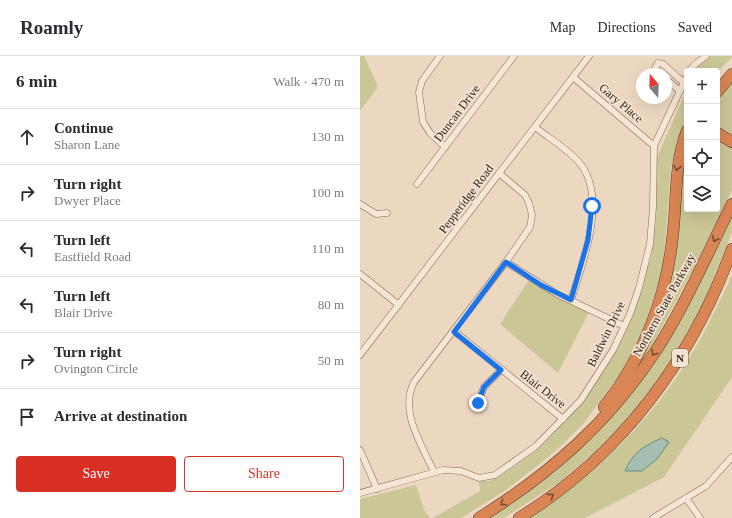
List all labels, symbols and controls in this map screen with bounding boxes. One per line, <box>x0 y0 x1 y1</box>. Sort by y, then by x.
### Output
text: Roamly <box>20 17 83 38</box>
text: Map <box>550 20 575 35</box>
text: Directions <box>597 20 656 35</box>
text: Saved <box>678 20 712 35</box>
north arrow <box>636 68 672 104</box>
map controls <box>684 68 720 212</box>
button: + <box>684 68 720 104</box>
text: 6 min <box>16 72 57 91</box>
text: Walk · 470 m <box>273 74 344 89</box>
street label: Gary Place <box>596 81 646 125</box>
street label: Duncan Drive <box>431 82 483 144</box>
button: − <box>684 104 720 140</box>
text: Continue <box>54 120 113 136</box>
icon: ahead <box>16 126 38 148</box>
text: 130 m <box>311 129 344 144</box>
text: Sharon Lane <box>54 137 120 152</box>
button: locate <box>684 140 720 176</box>
street label: Pepperidge Road <box>436 162 496 236</box>
one-way arrow <box>673 165 682 172</box>
text: Turn right <box>54 176 121 192</box>
button: layers <box>684 176 720 212</box>
icon: right <box>16 182 38 204</box>
text: 100 m <box>311 185 344 200</box>
text: Dwyer Place <box>54 193 121 208</box>
route start <box>583 197 601 215</box>
text: Turn left <box>54 232 111 248</box>
one-way arrow <box>712 235 720 242</box>
icon: left <box>16 238 38 260</box>
text: 110 m <box>312 241 344 256</box>
text: Eastfield Road <box>54 249 131 264</box>
street label: Northern State Parkway <box>630 251 698 359</box>
text: Turn left <box>54 288 111 304</box>
icon: left <box>16 294 38 316</box>
text: 80 m <box>318 297 344 312</box>
street label: Baldwin Drive <box>584 299 628 369</box>
text: Blair Drive <box>54 305 113 320</box>
text: Turn right <box>54 344 121 360</box>
one-way arrow <box>651 349 658 356</box>
road number: N <box>672 349 688 367</box>
icon: right <box>16 350 38 372</box>
text: 50 m <box>318 353 344 368</box>
text: Ovington Circle <box>54 361 138 376</box>
street label: Blair Drive <box>517 367 569 411</box>
route end <box>469 394 487 412</box>
icon: arrive <box>16 406 38 428</box>
text: Arrive at destination <box>54 408 187 424</box>
button: Save <box>16 456 176 492</box>
button: Share <box>184 456 344 492</box>
one-way arrow <box>547 494 554 501</box>
one-way arrow <box>500 498 507 506</box>

